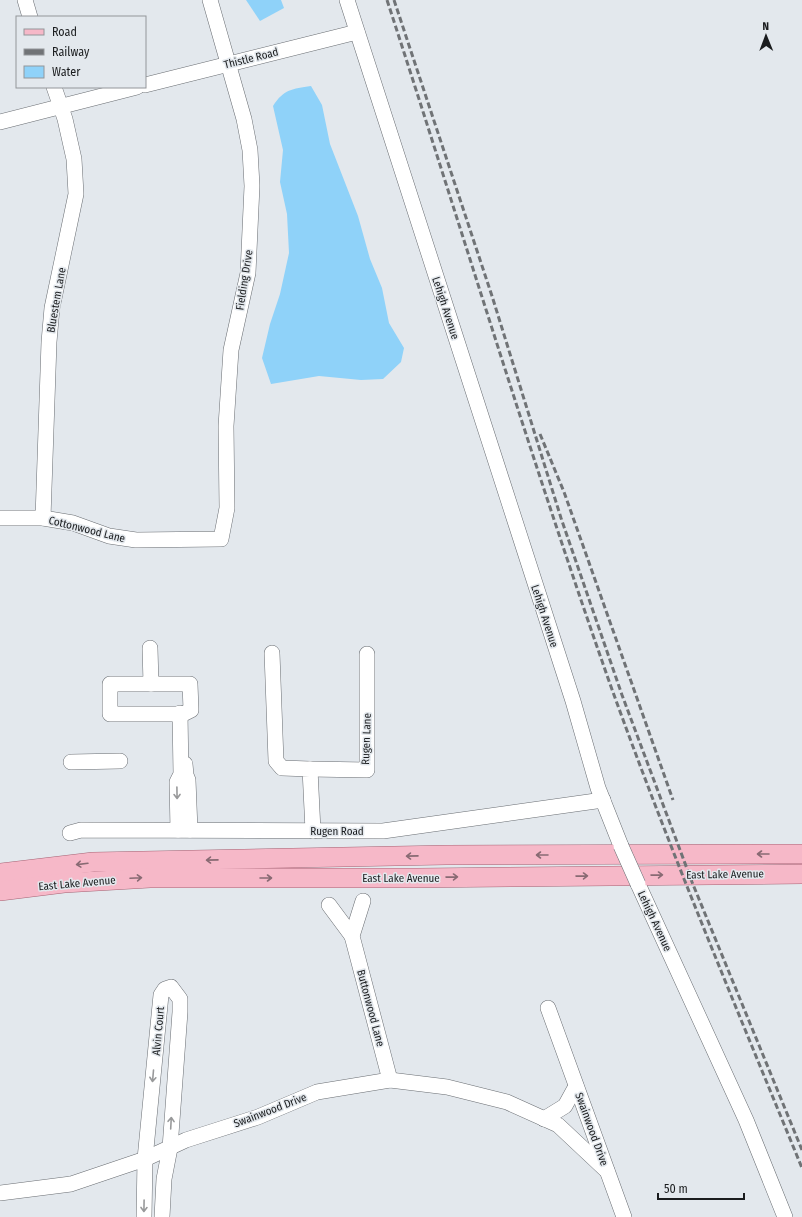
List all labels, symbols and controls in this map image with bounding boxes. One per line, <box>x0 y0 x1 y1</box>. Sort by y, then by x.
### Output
legend <box>16 16 146 88</box>
north arrow <box>746 16 786 56</box>
text: N <box>762 20 769 33</box>
text: Road <box>52 25 77 39</box>
text: Railway <box>52 45 90 59</box>
street label: Thistle Road <box>223 45 280 72</box>
text: Water <box>52 65 81 79</box>
street label: Fielding Drive <box>233 249 256 311</box>
street label: Bluestem Lane <box>44 266 69 334</box>
street label: Lehigh Avenue <box>429 275 462 341</box>
street label: Cottonwood Lane <box>47 514 127 545</box>
street label: Lehigh Avenue <box>528 583 561 649</box>
street label: Rugen Lane <box>359 713 374 765</box>
one-way arrow <box>174 786 181 799</box>
street label: Rugen Road <box>310 825 364 838</box>
one-way arrow <box>757 850 770 858</box>
one-way arrow <box>536 851 549 859</box>
one-way arrow <box>406 852 419 860</box>
one-way arrow <box>206 856 219 864</box>
one-way arrow <box>76 860 89 867</box>
street label: East Lake Avenue <box>686 867 764 882</box>
one-way arrow <box>650 871 663 879</box>
street label: East Lake Avenue <box>362 872 440 885</box>
one-way arrow <box>575 872 588 880</box>
one-way arrow <box>445 873 458 881</box>
street label: East Lake Avenue <box>38 874 116 893</box>
one-way arrow <box>259 874 272 882</box>
one-way arrow <box>129 875 142 882</box>
street label: Lehigh Avenue <box>635 889 674 954</box>
street label: Buttonwood Lane <box>354 968 387 1048</box>
street label: Alvin Court <box>150 1006 167 1056</box>
one-way arrow <box>150 1069 157 1082</box>
street label: Swainwood Drive <box>232 1091 308 1130</box>
street label: Swainwood Drive <box>572 1091 611 1168</box>
one-way arrow <box>168 1117 175 1130</box>
scale bar <box>658 1175 744 1201</box>
text: 50 m <box>664 1182 688 1196</box>
one-way arrow <box>140 1199 148 1212</box>

